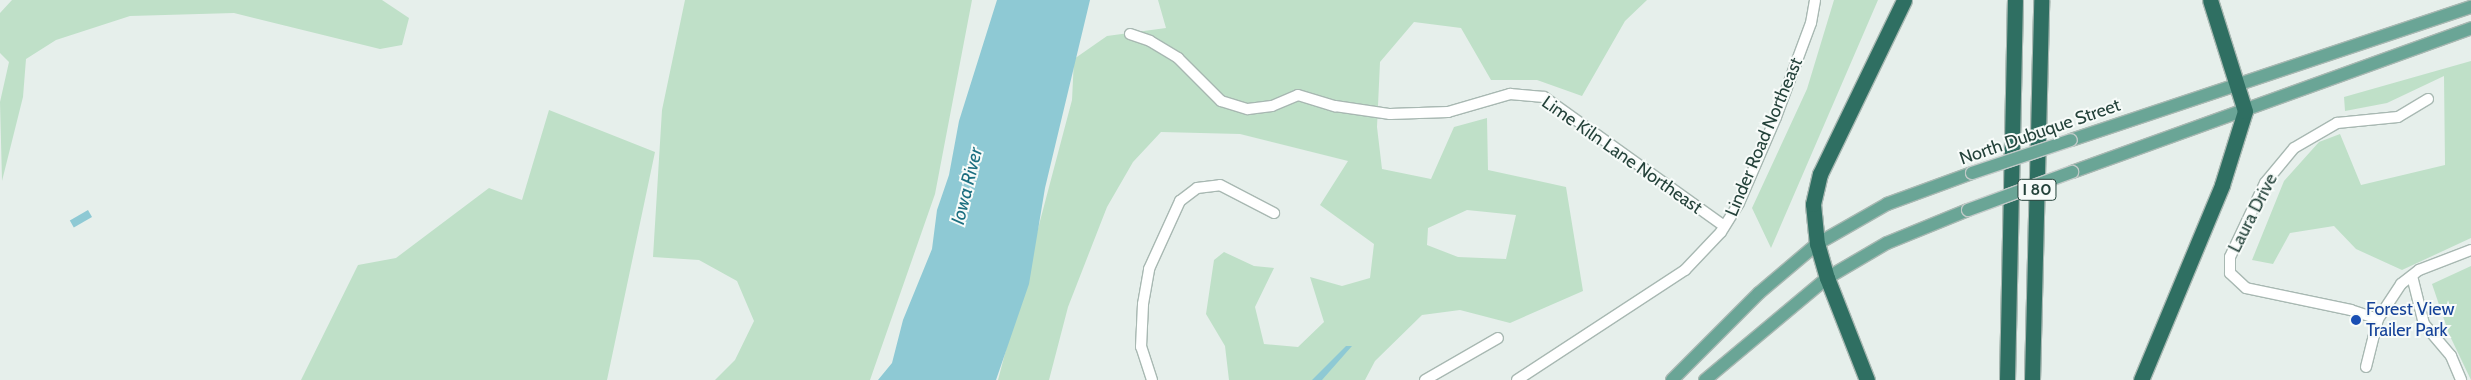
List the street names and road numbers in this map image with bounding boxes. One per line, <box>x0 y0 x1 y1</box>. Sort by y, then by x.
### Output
street label: Linder Road Northeast <box>1721 54 1807 220</box>
street label: Lime Kiln Lane Northeast <box>1538 91 1706 219</box>
street label: North Dubuque Street <box>1957 94 2123 170</box>
street label: Laura Drive <box>2224 170 2282 256</box>
road number: I 80 <box>2017 176 2057 204</box>

